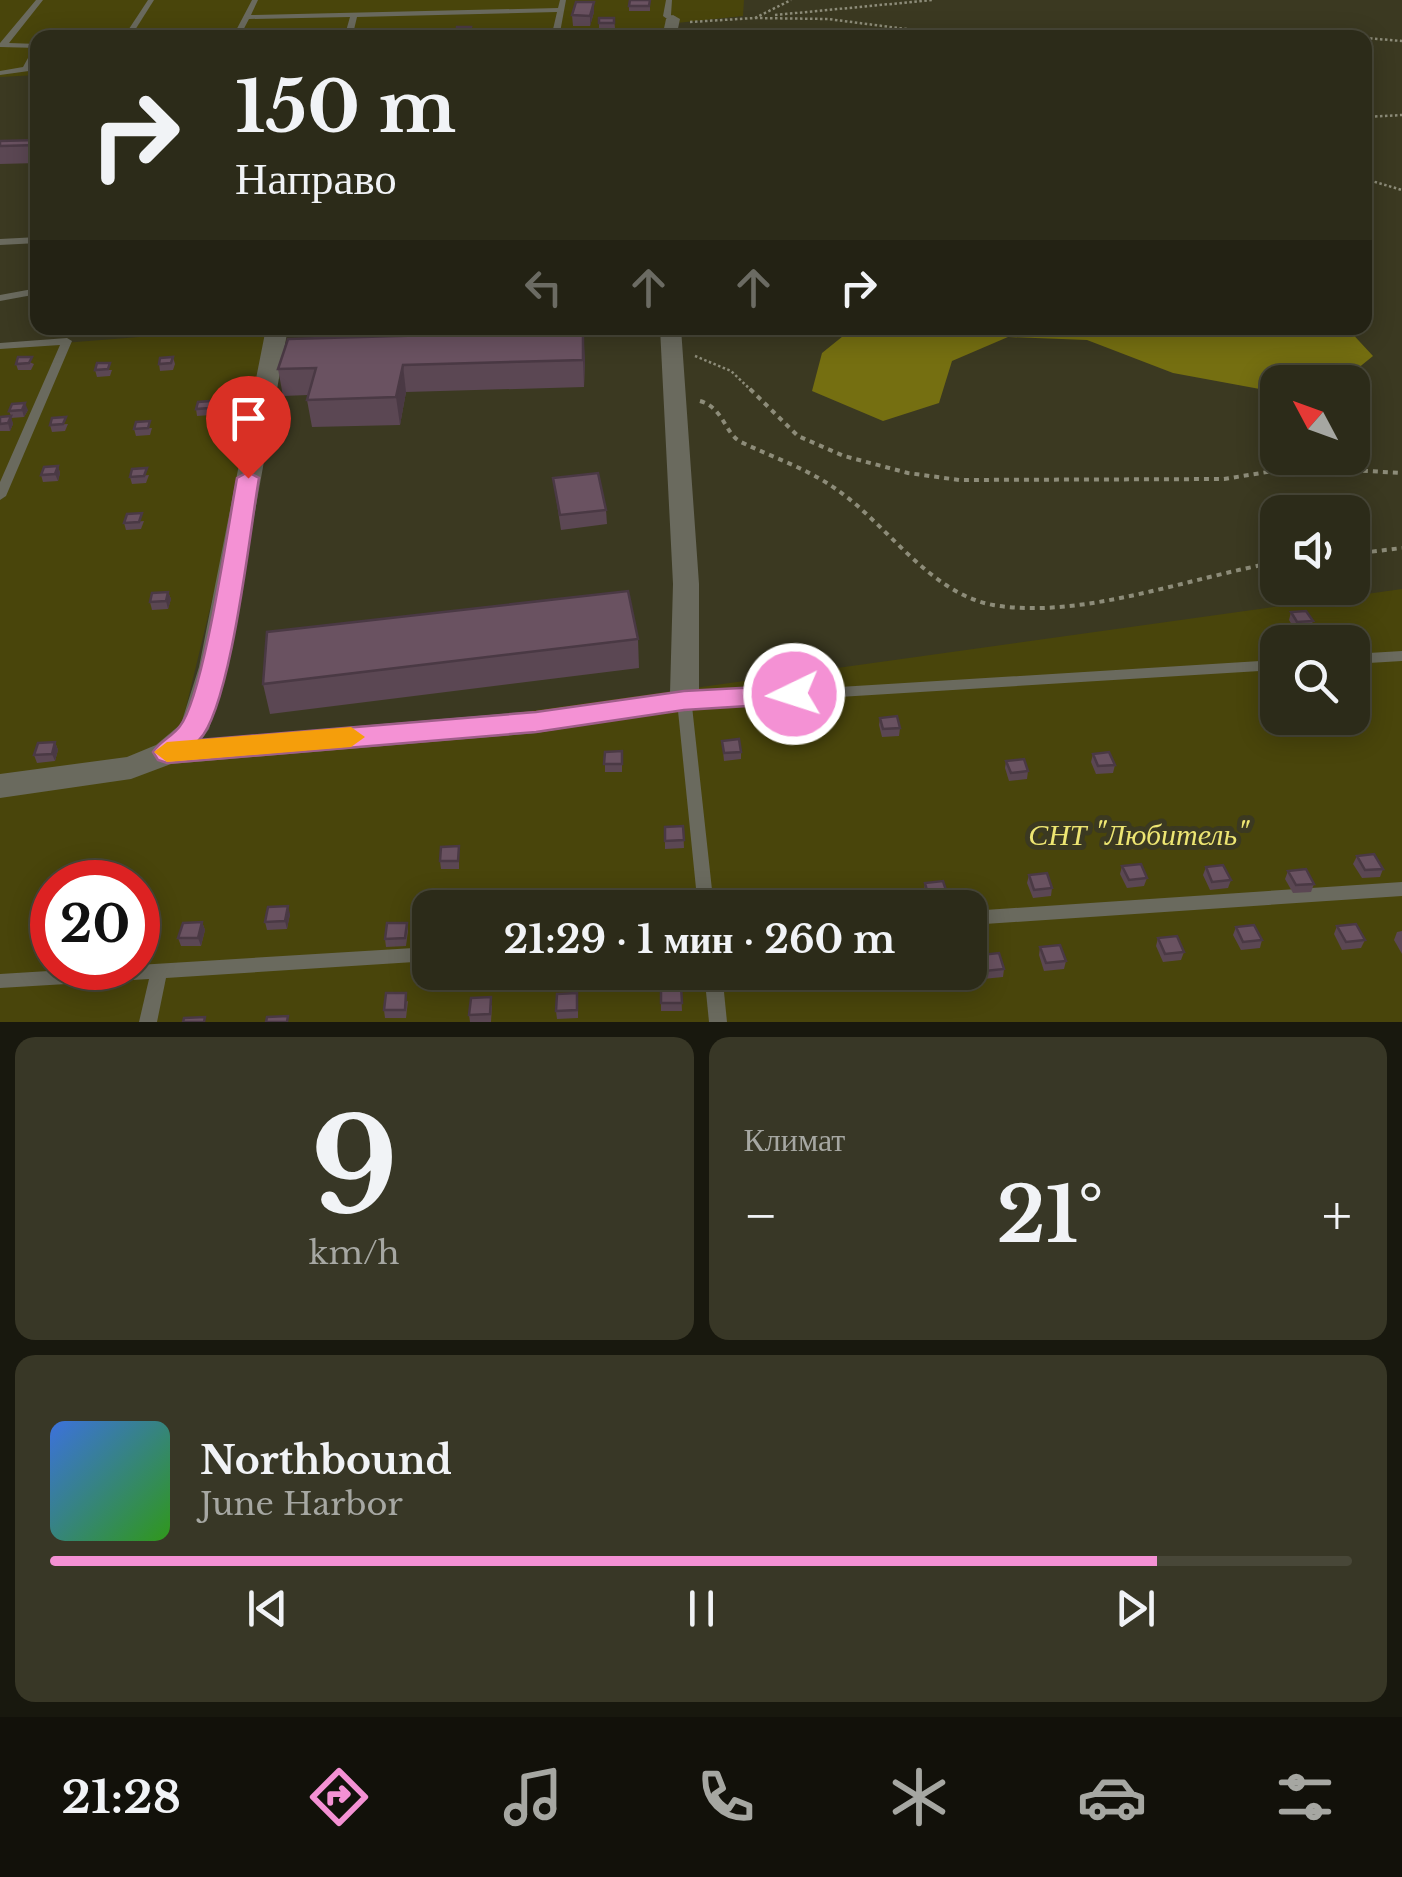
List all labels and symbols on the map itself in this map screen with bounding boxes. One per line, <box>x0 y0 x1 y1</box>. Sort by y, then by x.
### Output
north arrow <box>1260 365 1370 475</box>
pin <box>206 376 291 479</box>
position arrow <box>742 642 846 746</box>
park label: СНТ "Любитель" <box>1028 816 1250 853</box>
speed limit sign: 20 <box>30 860 160 990</box>

